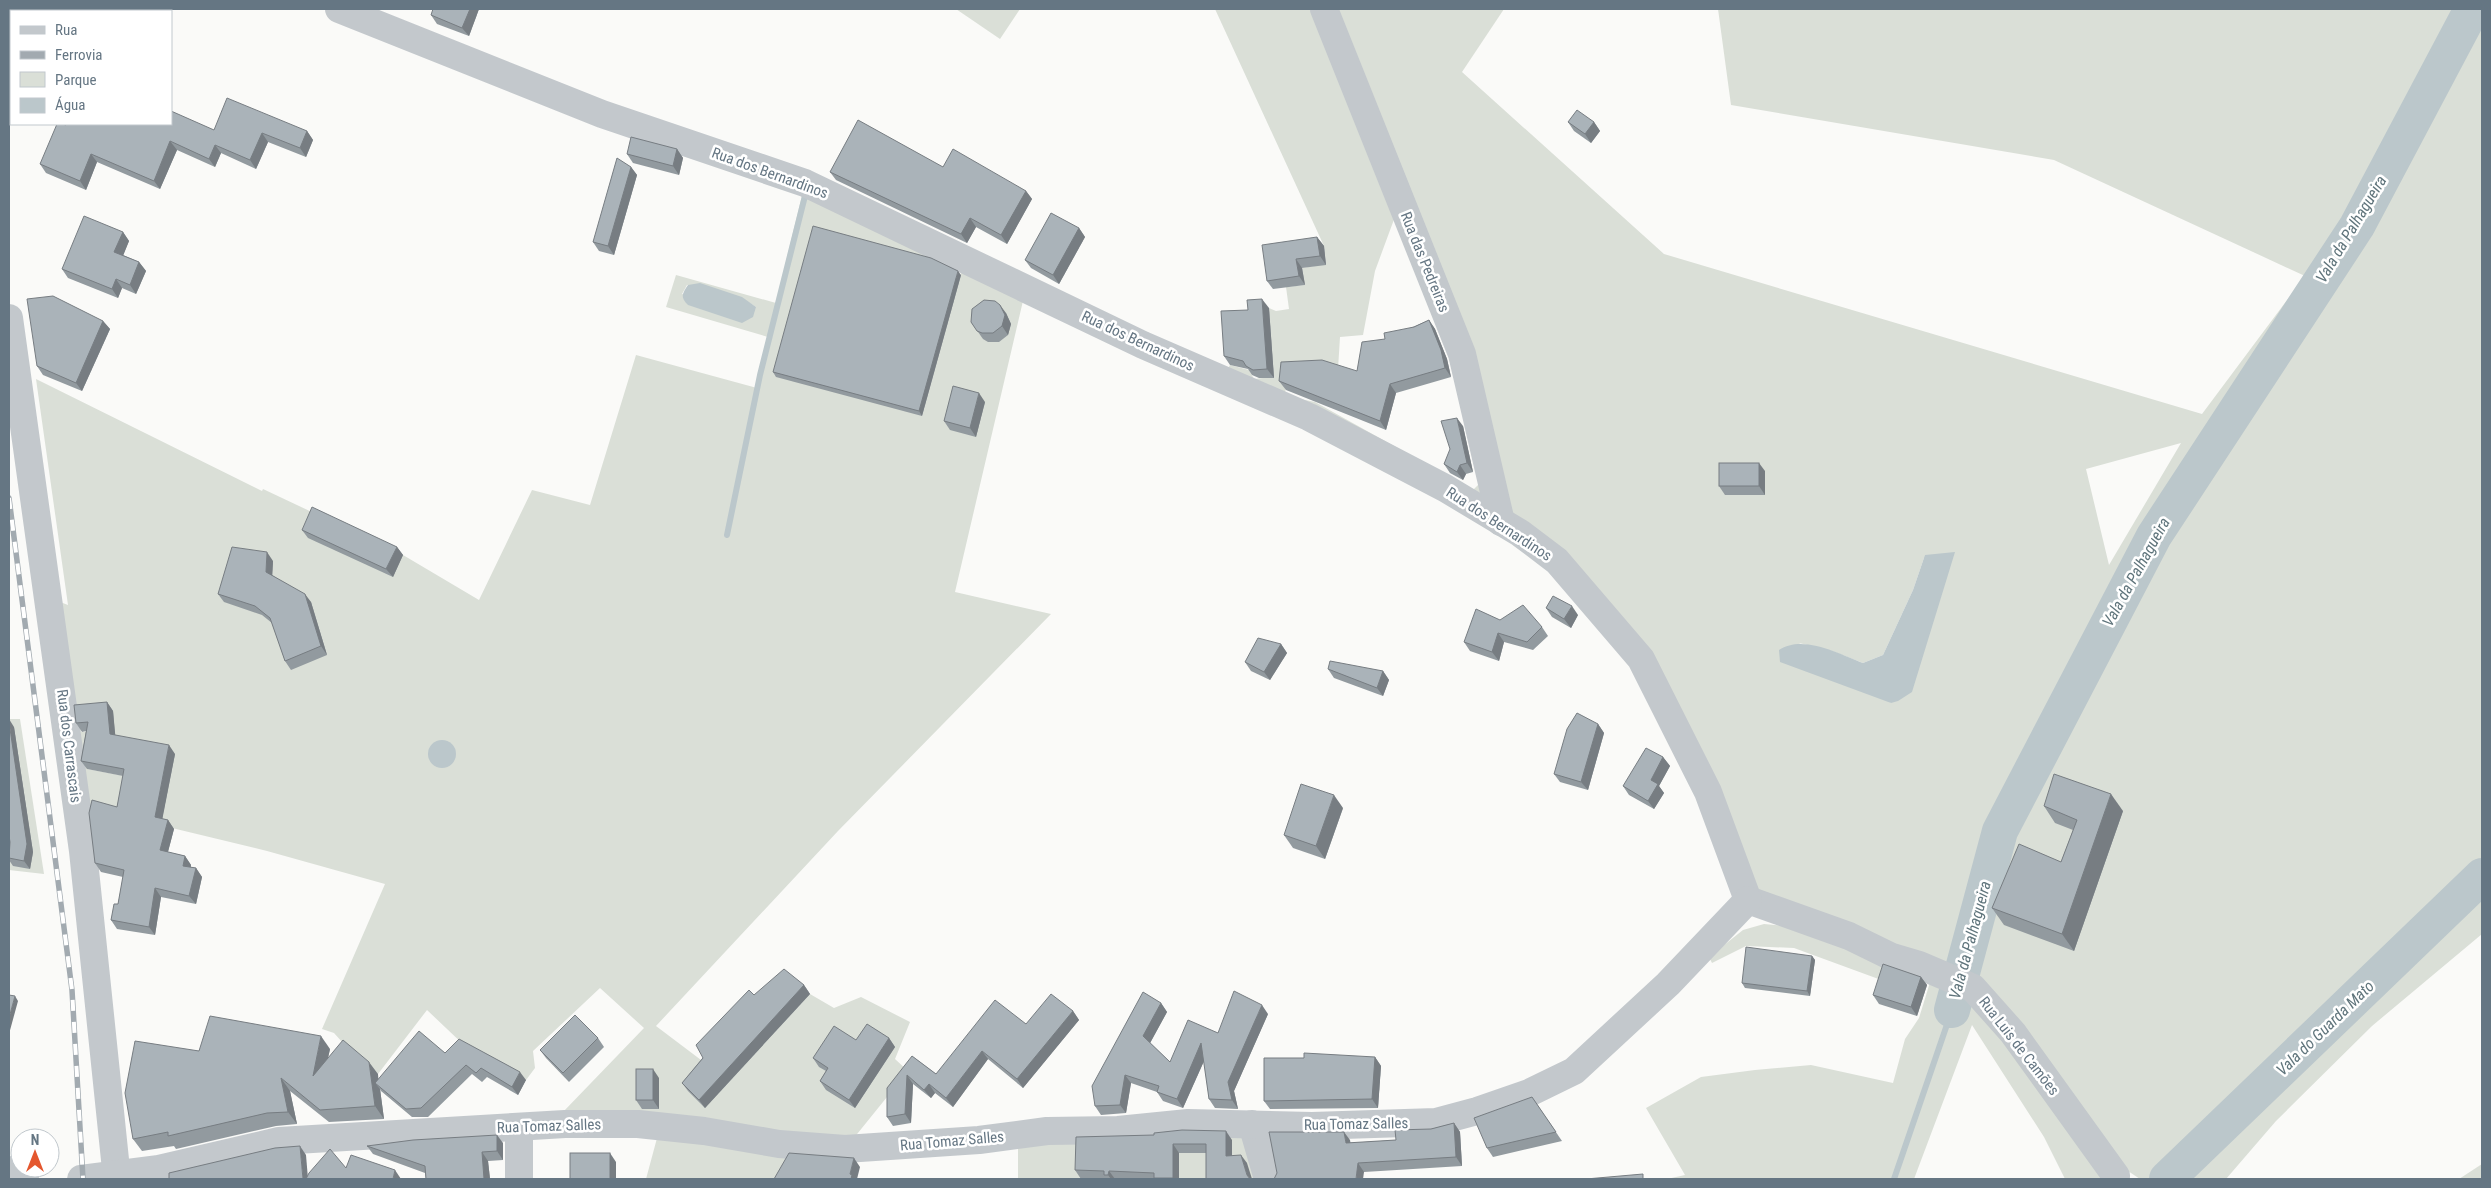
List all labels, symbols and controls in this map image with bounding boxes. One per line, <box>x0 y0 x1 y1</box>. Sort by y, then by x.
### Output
legend <box>10 10 172 125</box>
text: Rua <box>55 21 77 39</box>
text: Ferrovia <box>55 46 103 64</box>
text: Parque <box>55 71 97 89</box>
text: Água <box>55 96 85 114</box>
street label: Rua dos Bernardinos <box>709 144 831 202</box>
water label: Vala da Palhagueira <box>2312 172 2390 286</box>
street label: Rua das Pedreiras <box>1397 209 1453 315</box>
street label: Rua dos Bernardinos <box>1079 307 1197 375</box>
street label: Rua dos Bernardinos <box>1443 483 1555 565</box>
water label: Vala da Palhagueira <box>2098 514 2174 630</box>
street label: Rua dos Carrascais <box>53 688 85 804</box>
water label: Vala da Palhagueira <box>1945 879 1995 1001</box>
water label: Vala do Guarda Mato <box>2272 976 2378 1079</box>
street label: Rua Luis de Camões <box>1975 993 2063 1099</box>
street label: Rua Tomaz Salles <box>1304 1114 1408 1134</box>
street label: Rua Tomaz Salles <box>497 1115 602 1137</box>
street label: Rua Tomaz Salles <box>899 1127 1005 1155</box>
north arrow <box>10 1128 60 1178</box>
text: N <box>31 1132 39 1148</box>

